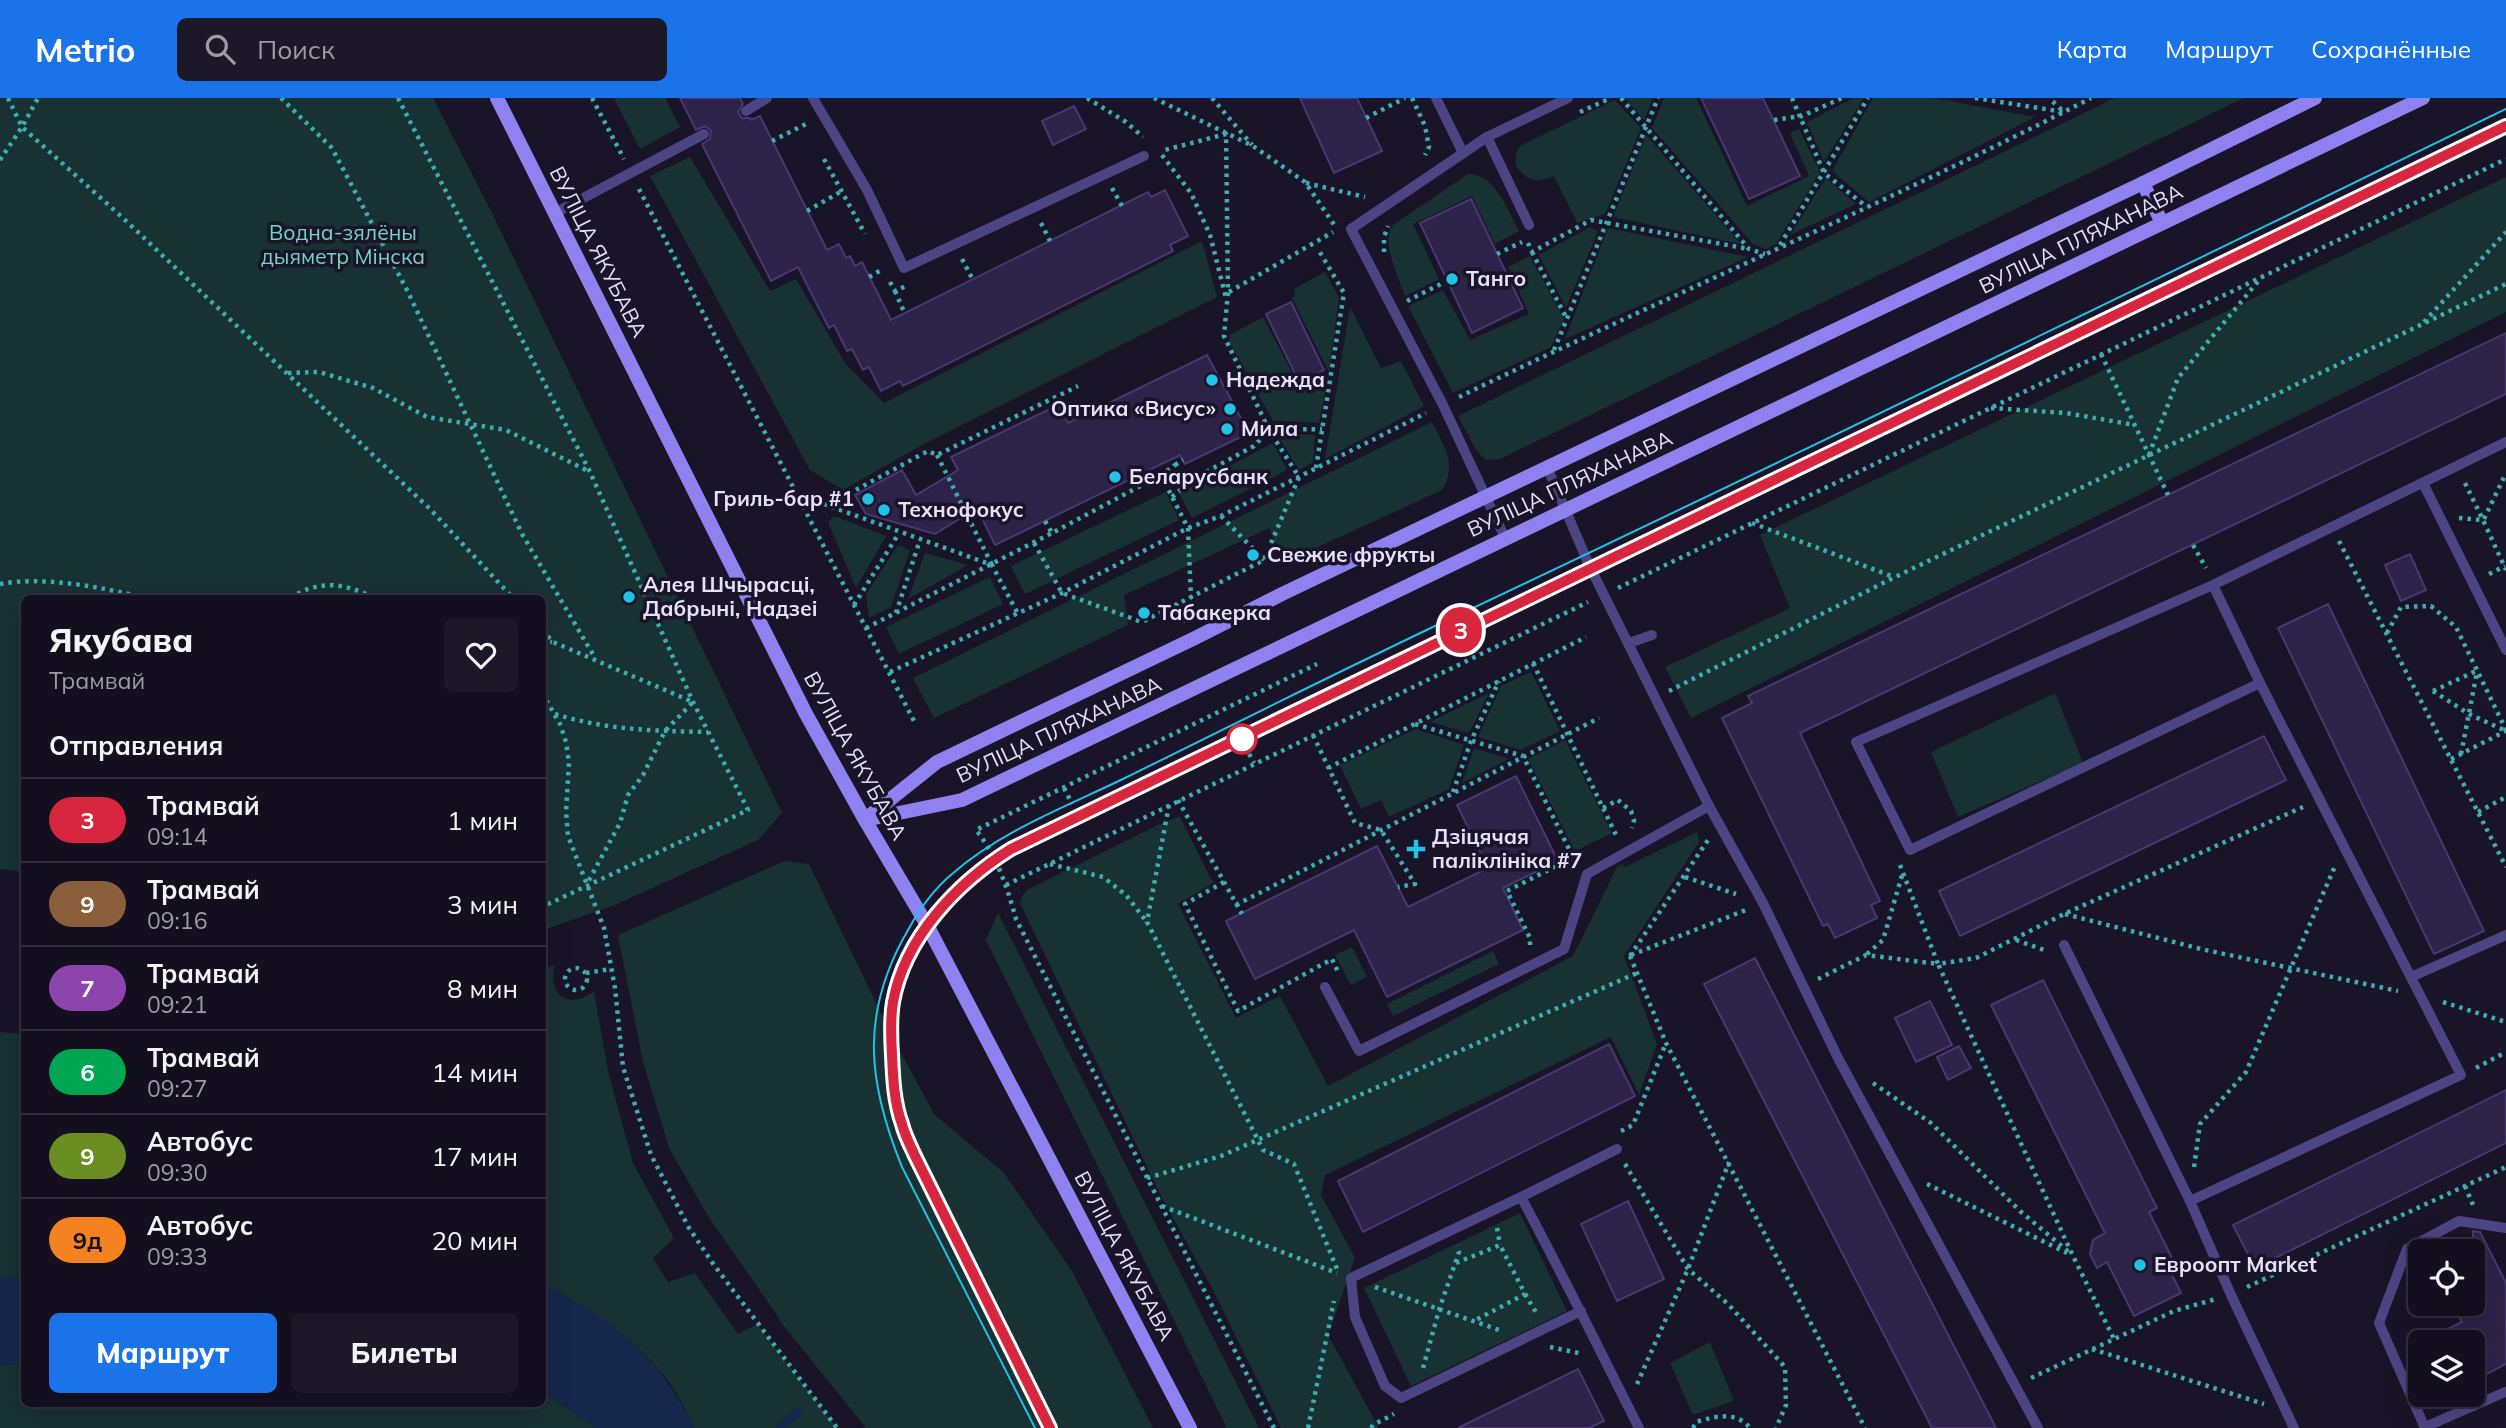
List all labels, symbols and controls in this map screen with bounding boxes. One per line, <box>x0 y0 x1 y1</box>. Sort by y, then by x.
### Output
search box <box>177 18 667 81</box>
text: Metrio <box>35 29 135 70</box>
icon: search <box>201 30 239 68</box>
text: Поиск <box>257 33 335 66</box>
text: Карта <box>2057 34 2127 64</box>
text: Маршрут <box>2165 34 2273 64</box>
text: Сохранённые <box>2311 34 2471 64</box>
street label: ВУЛІЦА ЯКУБАВА <box>545 162 653 342</box>
street label: ВУЛІЦА ПЛЯХАНАВА <box>1975 177 2187 299</box>
park label: Водна-зялёны дыяметр Мінска <box>261 219 425 269</box>
place label: Танго <box>1466 265 1526 291</box>
marker: Танго <box>1444 271 1460 287</box>
place label: Надежда <box>1226 366 1325 392</box>
marker: Надежда <box>1204 372 1220 388</box>
place label: Оптика «Висус» <box>1051 395 1216 421</box>
marker: Оптика «Висус» <box>1222 401 1238 417</box>
place label: Мила <box>1241 415 1298 441</box>
marker: Мила <box>1219 421 1235 437</box>
street label: ВУЛІЦА ПЛЯХАНАВА <box>1463 424 1677 542</box>
place label: Беларусбанк <box>1129 463 1269 489</box>
marker: Беларусбанк <box>1107 469 1123 485</box>
place label: Гриль-бар #1 <box>713 485 854 511</box>
marker: Гриль-бар #1 <box>860 491 876 507</box>
place label: Технофокус <box>898 496 1024 522</box>
marker: Технофокус <box>876 502 892 518</box>
place label: Свежие фрукты <box>1267 541 1435 567</box>
marker: Свежие фрукты <box>1245 547 1261 563</box>
place label: Алея Шчырасці, Дабрыні, Надзеі <box>643 571 818 621</box>
marker: Алея Шчырасці, Дабрыні, Надзеі <box>621 589 637 605</box>
place label: Табакерка <box>1158 599 1271 625</box>
marker: Табакерка <box>1136 605 1152 621</box>
line badge: 3 <box>1438 607 1484 653</box>
text: 3 <box>1454 615 1468 645</box>
button: heart <box>444 618 518 692</box>
text: Якубава <box>49 619 193 660</box>
text: Трамвай <box>49 666 145 695</box>
street label: ВУЛІЦА ЯКУБАВА <box>799 667 913 845</box>
street label: ВУЛІЦА ПЛЯХАНАВА <box>952 670 1166 788</box>
unlabelled marker <box>1227 724 1257 754</box>
text: Отправления <box>49 729 223 762</box>
text: Трамвай <box>147 789 260 822</box>
text: 1 мин <box>447 804 518 837</box>
text: 3 <box>80 805 95 835</box>
text: 09:14 <box>147 822 207 851</box>
place label: Дзіцячая паліклініка #7 <box>1432 823 1582 873</box>
marker: Дзіцячая паліклініка #7 <box>1406 839 1426 859</box>
text: Трамвай <box>147 873 260 906</box>
text: 3 мин <box>447 888 518 921</box>
text: 9 <box>80 889 95 919</box>
text: 09:16 <box>147 906 207 935</box>
text: Трамвай <box>147 957 260 990</box>
text: 8 мин <box>447 972 518 1005</box>
text: 7 <box>80 973 95 1003</box>
text: 09:21 <box>147 990 207 1019</box>
text: Трамвай <box>147 1041 260 1074</box>
text: 14 мин <box>431 1056 518 1089</box>
text: 6 <box>80 1057 95 1087</box>
text: 09:27 <box>147 1074 207 1103</box>
text: Автобус <box>147 1125 253 1158</box>
text: 17 мин <box>431 1140 518 1173</box>
text: 9 <box>80 1141 95 1171</box>
text: 09:30 <box>147 1158 207 1187</box>
street label: ВУЛІЦА ЯКУБАВА <box>1069 1166 1181 1345</box>
text: Автобус <box>147 1209 253 1242</box>
text: 20 мин <box>431 1224 518 1257</box>
text: 9д <box>73 1225 102 1255</box>
map controls <box>2408 1239 2485 1407</box>
button: locate <box>2408 1239 2485 1316</box>
text: 09:33 <box>147 1242 207 1271</box>
place label: Евроопт Market <box>2154 1251 2317 1277</box>
marker: Евроопт Market <box>2132 1257 2148 1273</box>
button: Маршрут <box>49 1313 277 1393</box>
button: Билеты <box>291 1313 518 1393</box>
button: layers <box>2408 1330 2485 1407</box>

